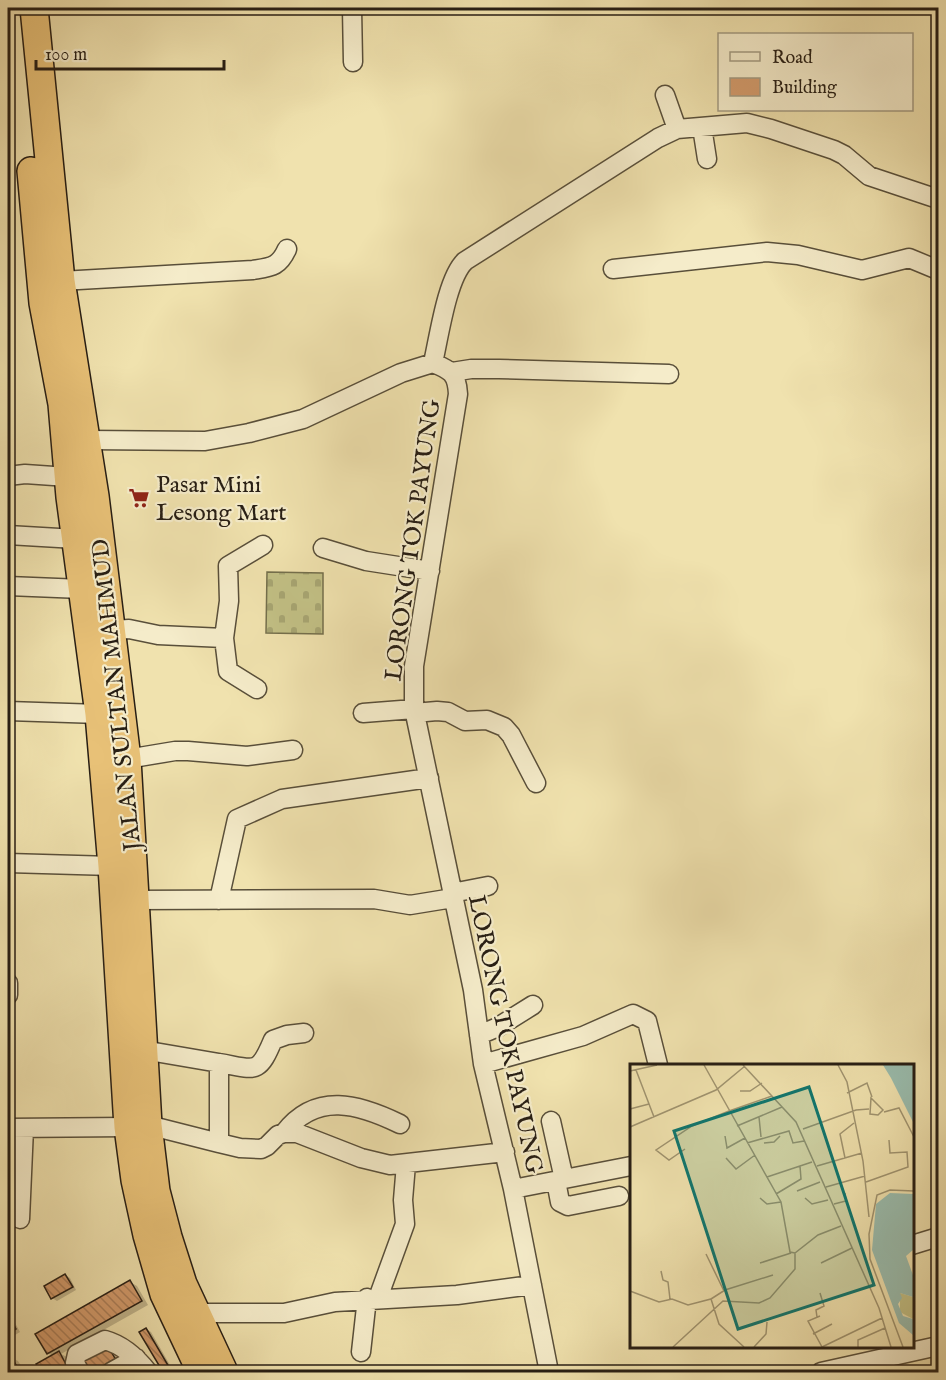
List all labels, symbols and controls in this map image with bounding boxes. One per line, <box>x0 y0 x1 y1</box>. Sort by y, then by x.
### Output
scale bar <box>36 33 224 71</box>
legend <box>718 33 913 111</box>
text: 100 m <box>45 44 87 67</box>
text: Road <box>772 47 813 70</box>
text: Building <box>772 77 837 100</box>
street label: LORONG TOK PAYUNG <box>378 397 449 683</box>
place label: Pasar Mini Lesong Mart <box>156 470 287 529</box>
supermarket icon: Pasar Mini Lesong Mart <box>127 486 151 510</box>
street label: JALAN SULTAN MAHMUD <box>86 537 150 856</box>
street label: LORONG TOK PAYUNG <box>460 892 549 1177</box>
inset map <box>630 1064 913 1347</box>

